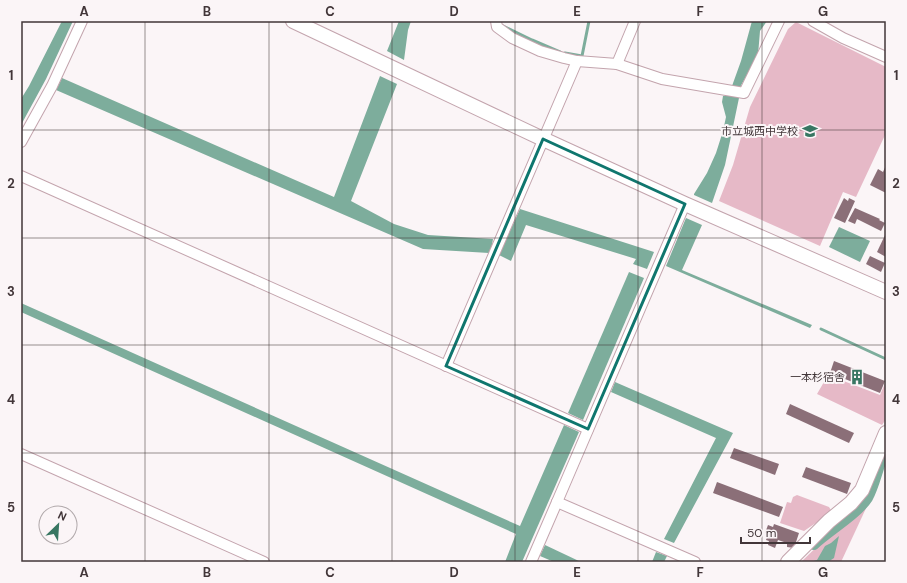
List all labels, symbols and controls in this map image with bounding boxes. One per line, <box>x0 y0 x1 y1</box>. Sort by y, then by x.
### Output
text: A <box>79 3 89 20</box>
text: B <box>203 3 211 20</box>
text: C <box>325 3 335 20</box>
text: D <box>449 3 459 20</box>
text: E <box>573 3 581 20</box>
text: F <box>696 3 704 20</box>
text: G <box>818 3 828 20</box>
text: 1 <box>9 67 13 84</box>
text: 1 <box>894 67 898 84</box>
school or university icon: 市立城西中学校 <box>801 122 819 140</box>
place label: 市立城西中学校 <box>721 124 798 138</box>
text: 2 <box>7 175 15 192</box>
text: 2 <box>892 175 900 192</box>
text: 3 <box>7 283 15 300</box>
text: 3 <box>892 283 900 300</box>
building icon: 一本杉宿舎 <box>848 368 866 386</box>
place label: 一本杉宿舎 <box>790 370 845 384</box>
text: 4 <box>7 391 15 408</box>
text: 4 <box>892 391 900 408</box>
text: 5 <box>7 499 15 516</box>
text: 5 <box>892 499 900 516</box>
north arrow <box>38 505 78 545</box>
text: N <box>56 508 69 524</box>
scale bar <box>741 519 810 545</box>
text: 50 m <box>747 525 776 541</box>
text: A <box>79 564 89 581</box>
text: B <box>203 564 211 581</box>
text: C <box>325 564 335 581</box>
text: D <box>449 564 459 581</box>
text: E <box>573 564 581 581</box>
text: F <box>696 564 704 581</box>
text: G <box>818 564 828 581</box>

